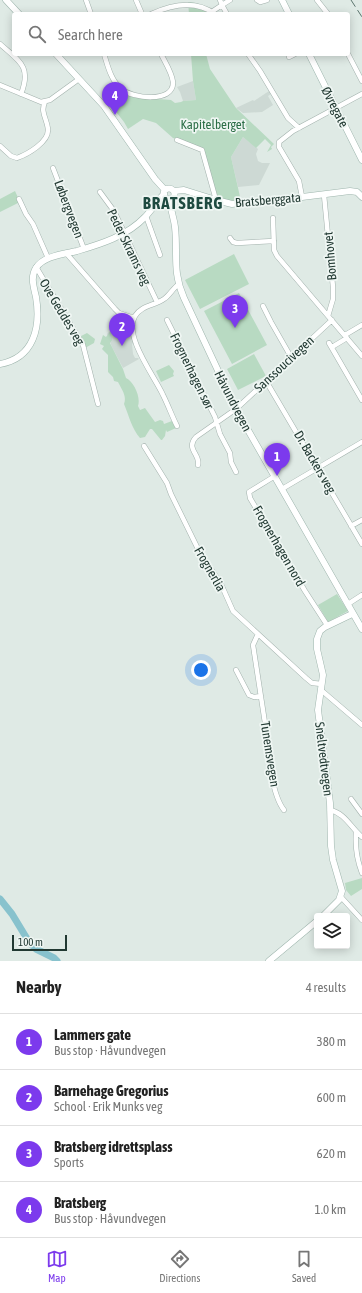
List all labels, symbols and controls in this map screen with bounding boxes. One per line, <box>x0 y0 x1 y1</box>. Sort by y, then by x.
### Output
search box <box>12 12 350 56</box>
icon: search <box>26 23 48 45</box>
text: Search here <box>58 26 123 43</box>
pin: 4 <box>102 82 128 115</box>
street label: Øvregate <box>318 84 352 130</box>
park label: Kapitelberget <box>181 117 246 132</box>
street label: Løbergvegen <box>51 178 87 240</box>
street label: Bratsberggata <box>234 190 302 210</box>
district label: BRATSBERG <box>143 193 223 213</box>
street label: Peder Skrams veg <box>104 206 154 288</box>
street label: Bomhovet <box>320 231 340 281</box>
street label: Ove Geddes veg <box>36 276 88 348</box>
pin: 3 <box>222 295 248 328</box>
pin: 2 <box>109 313 135 346</box>
street label: Frognerhagen sør <box>167 331 217 412</box>
street label: Sanssoucivegen <box>251 333 317 395</box>
street label: Håvundvegen <box>211 368 255 434</box>
street label: Dr. Backers veg <box>291 428 339 496</box>
pin: 1 <box>264 443 290 476</box>
street label: Frognerhagen nord <box>250 503 308 589</box>
street label: Frognerlia <box>191 544 229 594</box>
your location <box>191 660 211 680</box>
street label: Tunemsvegen <box>257 720 283 788</box>
street label: Sneltvedtvegen <box>312 721 336 797</box>
map controls <box>314 913 350 949</box>
button: layers <box>314 913 350 949</box>
scale bar <box>12 933 67 952</box>
text: 100 m <box>18 936 43 948</box>
text: Nearby <box>16 977 62 997</box>
text: 4 results <box>306 980 346 995</box>
text: Lammers gate <box>54 1026 131 1043</box>
text: 1 <box>26 1034 32 1049</box>
text: 380 m <box>317 1034 346 1049</box>
text: Bus stop · Håvundvegen <box>54 1043 166 1058</box>
text: Barnehage Gregorius <box>54 1082 169 1099</box>
text: 2 <box>26 1090 32 1105</box>
text: 600 m <box>317 1090 346 1105</box>
text: School · Erik Munks veg <box>54 1099 163 1114</box>
text: Bratsberg idrettsplass <box>54 1138 173 1155</box>
text: 3 <box>26 1146 32 1161</box>
text: 620 m <box>317 1146 346 1161</box>
text: Sports <box>54 1155 84 1170</box>
text: Bratsberg <box>54 1194 106 1211</box>
text: 4 <box>26 1202 32 1217</box>
text: 1.0 km <box>315 1202 346 1217</box>
text: Bus stop · Håvundvegen <box>54 1211 166 1226</box>
tab: Map <box>46 1248 68 1284</box>
tab: Directions <box>159 1248 200 1284</box>
tab: Saved <box>292 1248 316 1284</box>

